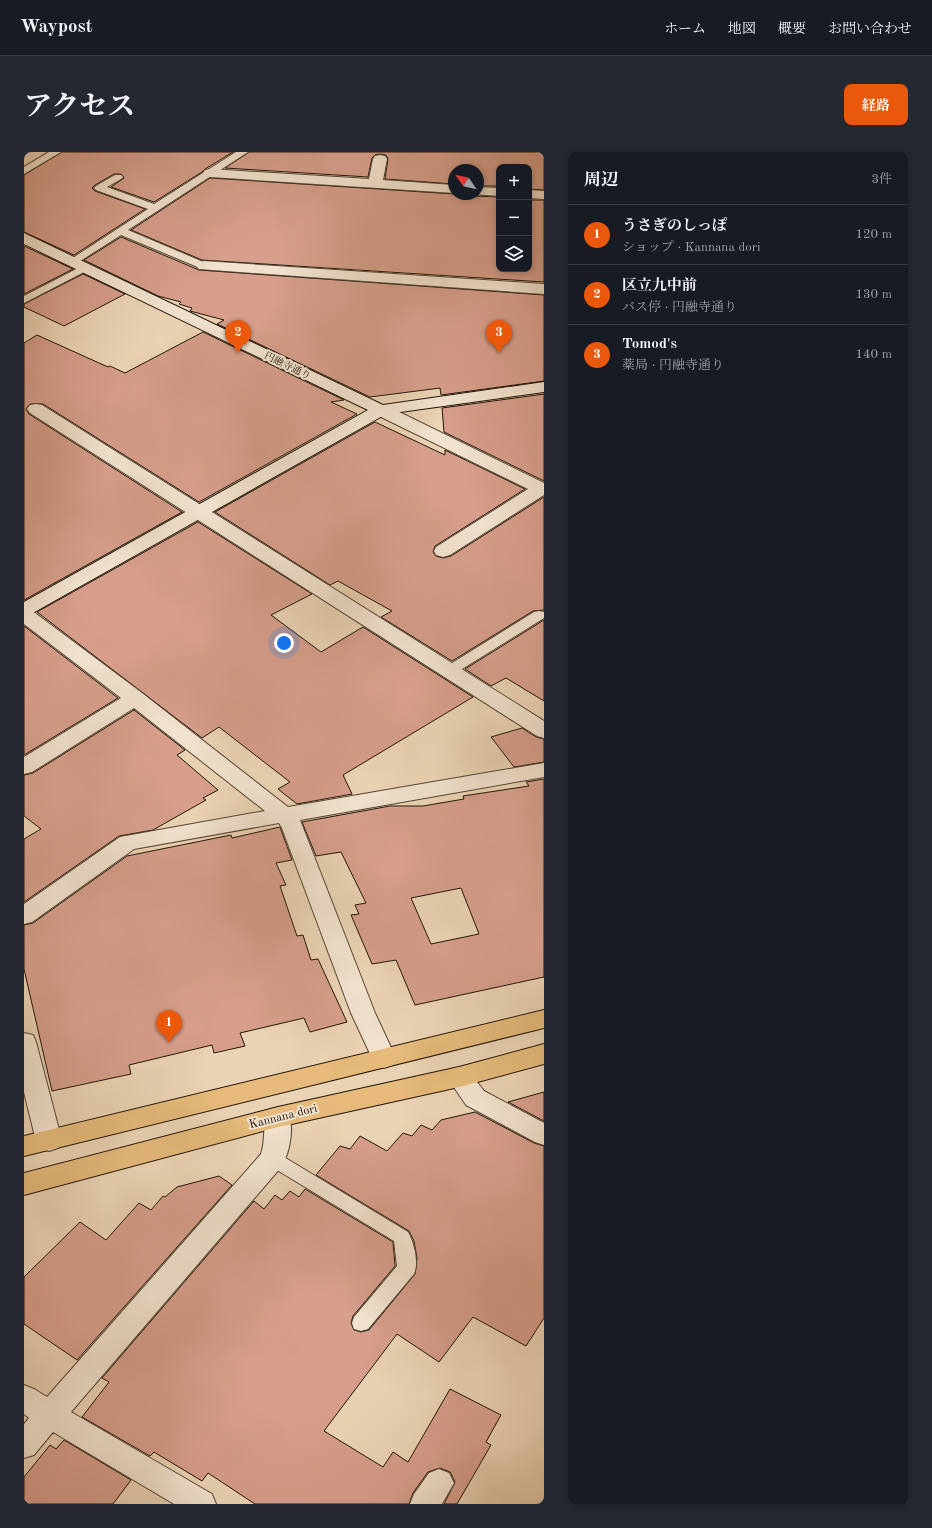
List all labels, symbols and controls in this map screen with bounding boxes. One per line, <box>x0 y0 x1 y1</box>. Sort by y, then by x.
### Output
text: Waypost <box>20 18 93 37</box>
text: ホーム <box>664 22 706 36</box>
text: 地図 <box>728 22 756 36</box>
text: 概要 <box>778 22 806 36</box>
text: お問い合わせ <box>828 22 912 36</box>
button: 経路 <box>844 84 908 125</box>
text: アクセス <box>24 94 135 122</box>
north arrow <box>448 164 484 200</box>
map controls <box>496 164 532 272</box>
button: + <box>496 164 532 200</box>
text: 周辺 <box>584 172 618 189</box>
text: 3件 <box>871 173 892 186</box>
button: − <box>496 200 532 236</box>
text: うさぎのしっぽ <box>622 219 727 234</box>
text: 1 <box>593 228 601 241</box>
text: 120 m <box>855 228 892 241</box>
button: layers <box>496 236 532 272</box>
text: ショップ · Kannana dori <box>622 241 761 254</box>
text: 区立九中前 <box>622 279 697 294</box>
text: 2 <box>593 288 601 301</box>
text: 130 m <box>855 288 892 301</box>
text: バス停 · 円融寺通り <box>622 301 737 314</box>
pin: 2 <box>225 320 251 353</box>
pin: 3 <box>486 320 512 353</box>
text: Tomod's <box>622 337 677 352</box>
text: 3 <box>593 348 601 361</box>
text: 140 m <box>855 348 892 361</box>
street label: 円融寺通り <box>263 350 313 381</box>
text: 薬局 · 円融寺通り <box>622 359 724 372</box>
your location <box>274 633 294 653</box>
pin: 1 <box>156 1010 182 1043</box>
street label: Kannana dori <box>248 1103 319 1131</box>

